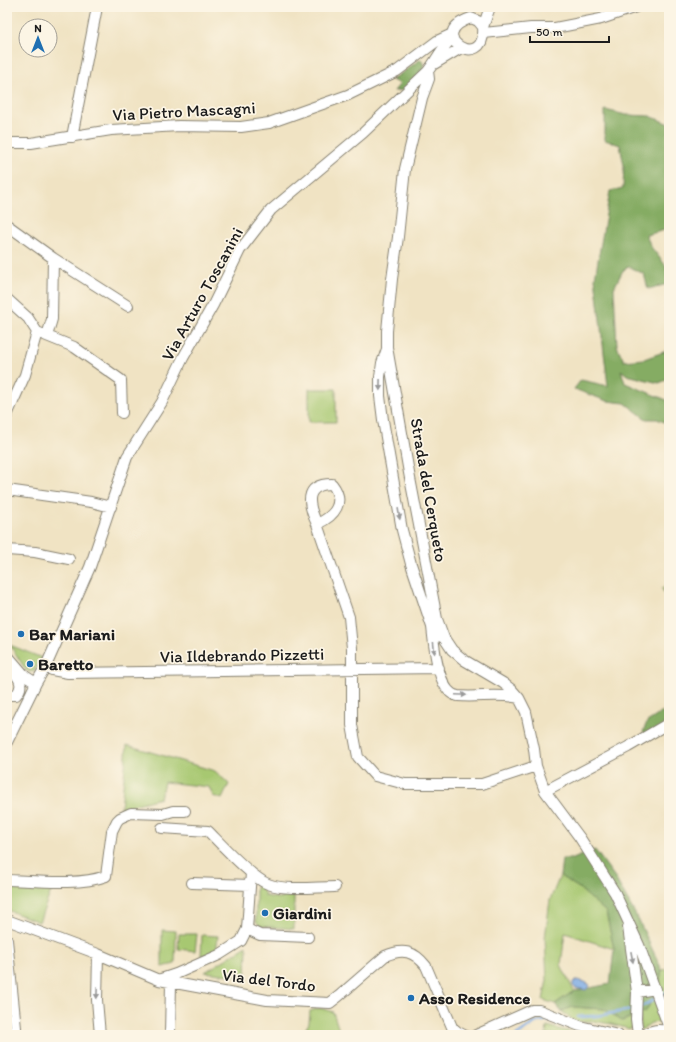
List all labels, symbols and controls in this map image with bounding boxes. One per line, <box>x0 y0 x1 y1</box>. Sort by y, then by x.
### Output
north arrow <box>18 18 58 58</box>
scale bar <box>530 18 609 44</box>
text: N <box>34 22 42 35</box>
text: 50 m <box>536 25 562 39</box>
street label: Via Pietro Mascagni <box>112 97 256 125</box>
street label: Via Arturo Toscanini <box>157 224 247 364</box>
one-way arrow <box>377 379 383 392</box>
street label: Strada del Cerqueto <box>406 416 452 564</box>
one-way arrow <box>397 508 403 520</box>
place label: Bar Mariani <box>29 624 115 644</box>
marker: Bar Mariani <box>16 629 26 639</box>
one-way arrow <box>431 642 438 654</box>
street label: Via Ildebrando Pizzetti <box>160 644 324 666</box>
place label: Baretto <box>38 654 94 674</box>
marker: Baretto <box>25 659 35 669</box>
one-way arrow <box>455 692 467 699</box>
place label: Giardini <box>273 903 332 923</box>
marker: Giardini <box>260 908 270 918</box>
one-way arrow <box>630 951 636 963</box>
street label: Via del Tordo <box>221 964 317 996</box>
one-way arrow <box>94 987 100 1000</box>
place label: Asso Residence <box>418 988 530 1008</box>
marker: Asso Residence <box>406 993 416 1003</box>

